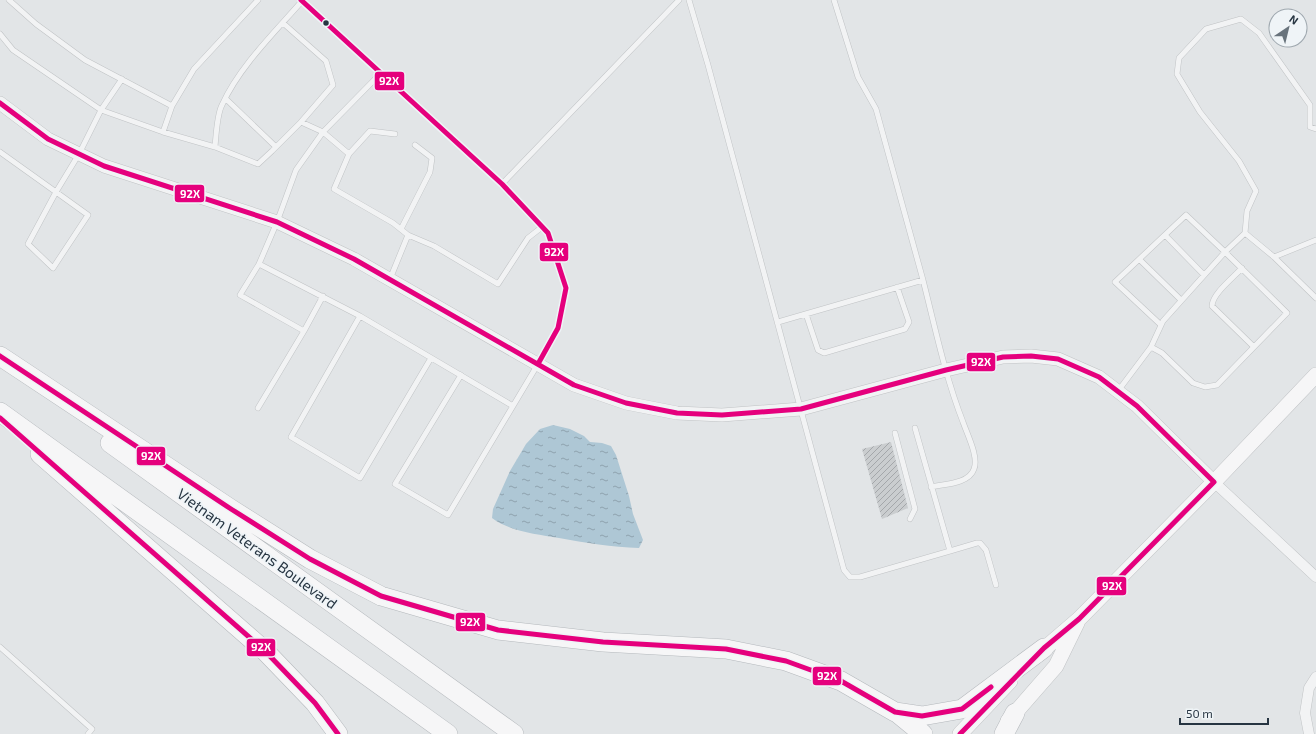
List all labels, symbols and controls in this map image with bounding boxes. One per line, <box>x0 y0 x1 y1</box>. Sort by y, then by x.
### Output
north arrow <box>1268 8 1308 48</box>
text: N <box>1287 12 1301 27</box>
unlabelled marker <box>321 18 331 28</box>
line badge: 92X <box>374 71 405 91</box>
text: 92X <box>379 74 399 87</box>
line badge: 92X <box>174 184 205 203</box>
text: 92X <box>180 187 200 200</box>
line badge: 92X <box>539 242 569 262</box>
text: 92X <box>544 245 564 258</box>
line badge: 92X <box>966 352 996 372</box>
text: 92X <box>971 355 991 368</box>
line badge: 92X <box>136 446 166 466</box>
text: 92X <box>141 449 161 462</box>
street label: Vietnam Veterans Boulevard <box>174 484 341 612</box>
line badge: 92X <box>1096 576 1127 596</box>
text: 92X <box>1102 579 1122 592</box>
line badge: 92X <box>455 612 486 632</box>
text: 92X <box>460 615 480 628</box>
line badge: 92X <box>246 638 276 657</box>
text: 92X <box>251 640 271 653</box>
line badge: 92X <box>812 666 842 686</box>
text: 92X <box>817 669 837 682</box>
scale bar <box>1180 700 1268 726</box>
text: 50 m <box>1186 706 1213 720</box>

